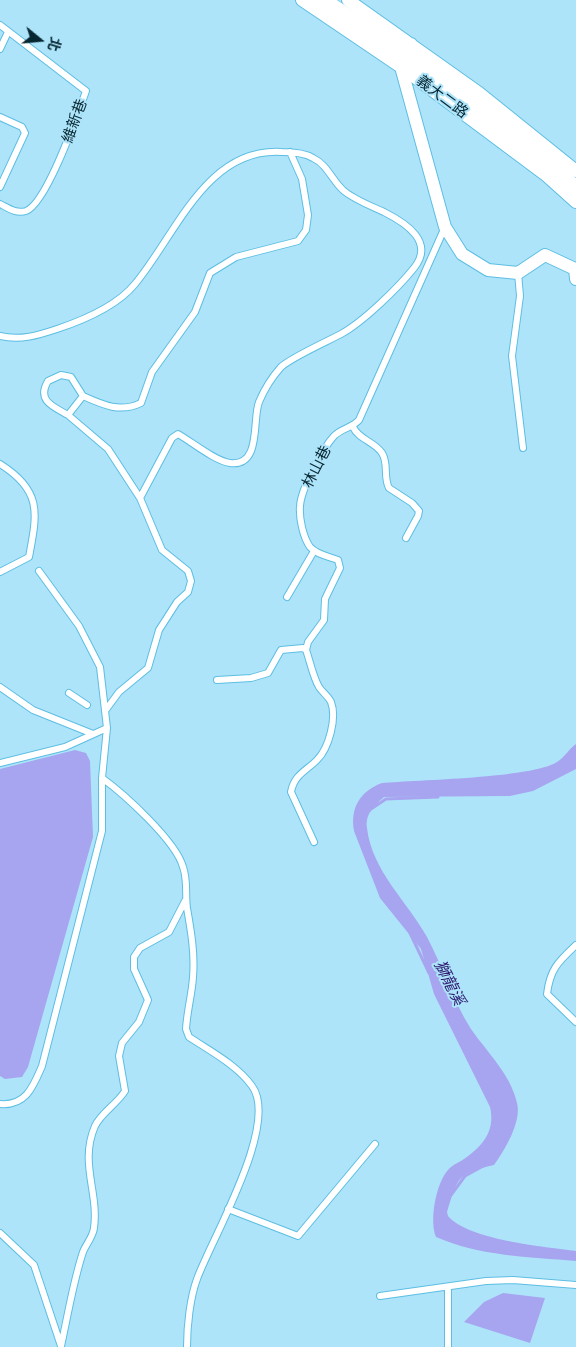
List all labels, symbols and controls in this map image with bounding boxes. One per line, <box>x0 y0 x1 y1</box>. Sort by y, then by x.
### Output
north arrow <box>15 15 65 65</box>
text: 北 <box>44 35 65 54</box>
street label: 義大二路 <box>413 72 471 122</box>
street label: 維新巷 <box>59 97 91 145</box>
street label: 林山巷 <box>299 443 335 491</box>
water label: 獅龍溪 <box>430 957 468 1009</box>

